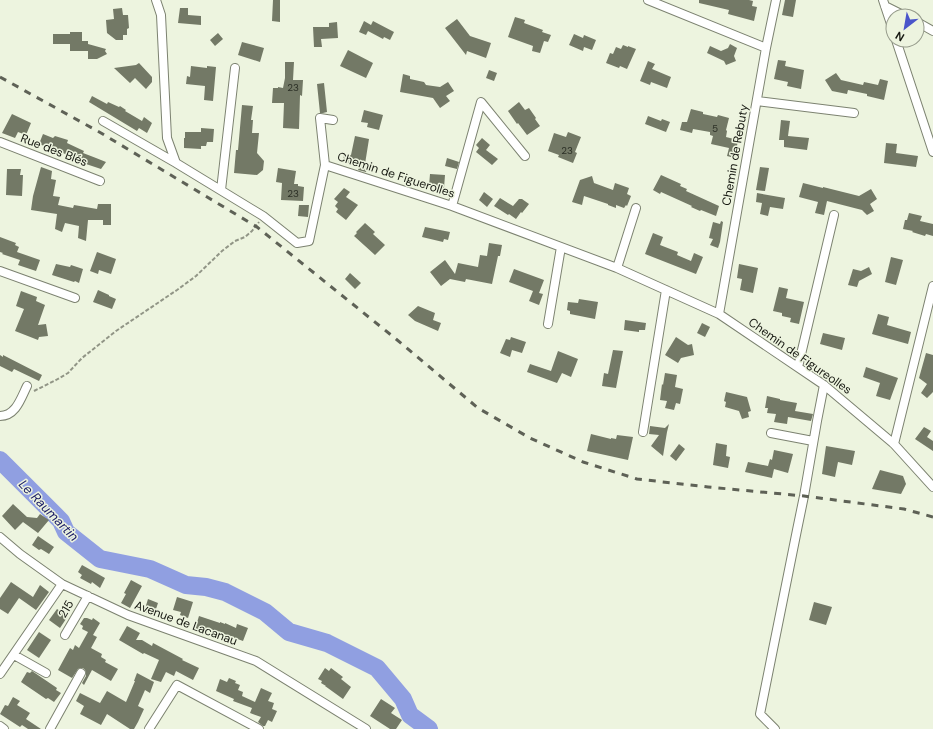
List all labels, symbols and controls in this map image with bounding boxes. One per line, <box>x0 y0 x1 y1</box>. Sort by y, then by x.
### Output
north arrow <box>885 8 925 48</box>
text: N <box>893 29 907 45</box>
house number: 23 <box>287 81 299 94</box>
street label: Chemin de Rebuty <box>718 103 752 207</box>
house number: 5 <box>712 122 718 135</box>
street label: Rue des Blés <box>18 130 90 170</box>
house number: 23 <box>561 144 573 157</box>
street label: Chemin de Figuerolles <box>335 148 457 202</box>
house number: 23 <box>287 187 299 200</box>
street label: Chemin de Figureolles <box>745 314 855 398</box>
water label: Le Raumartin <box>15 476 82 545</box>
street label: 215 <box>55 597 77 621</box>
street label: Avenue de Lacanau <box>132 597 240 649</box>

